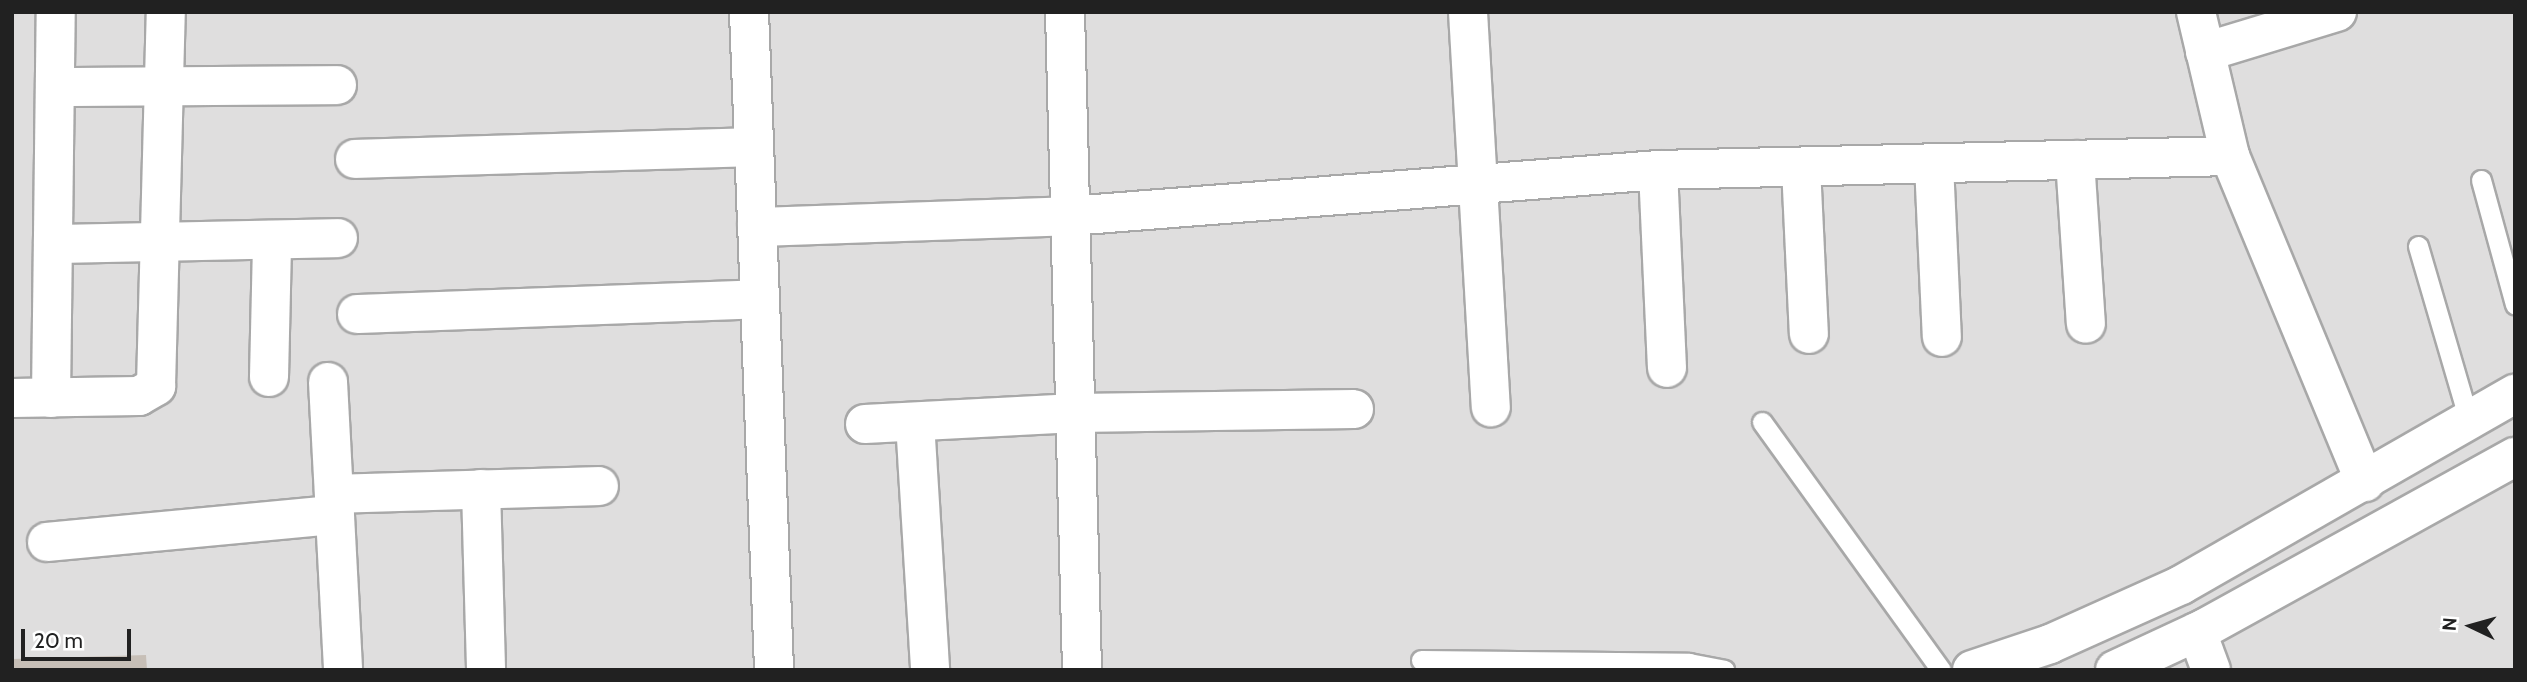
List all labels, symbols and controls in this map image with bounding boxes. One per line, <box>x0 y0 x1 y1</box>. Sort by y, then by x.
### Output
north arrow <box>2436 591 2506 661</box>
scale bar <box>24 616 135 660</box>
text: N <box>2438 616 2462 632</box>
text: 20 m <box>34 628 83 653</box>

